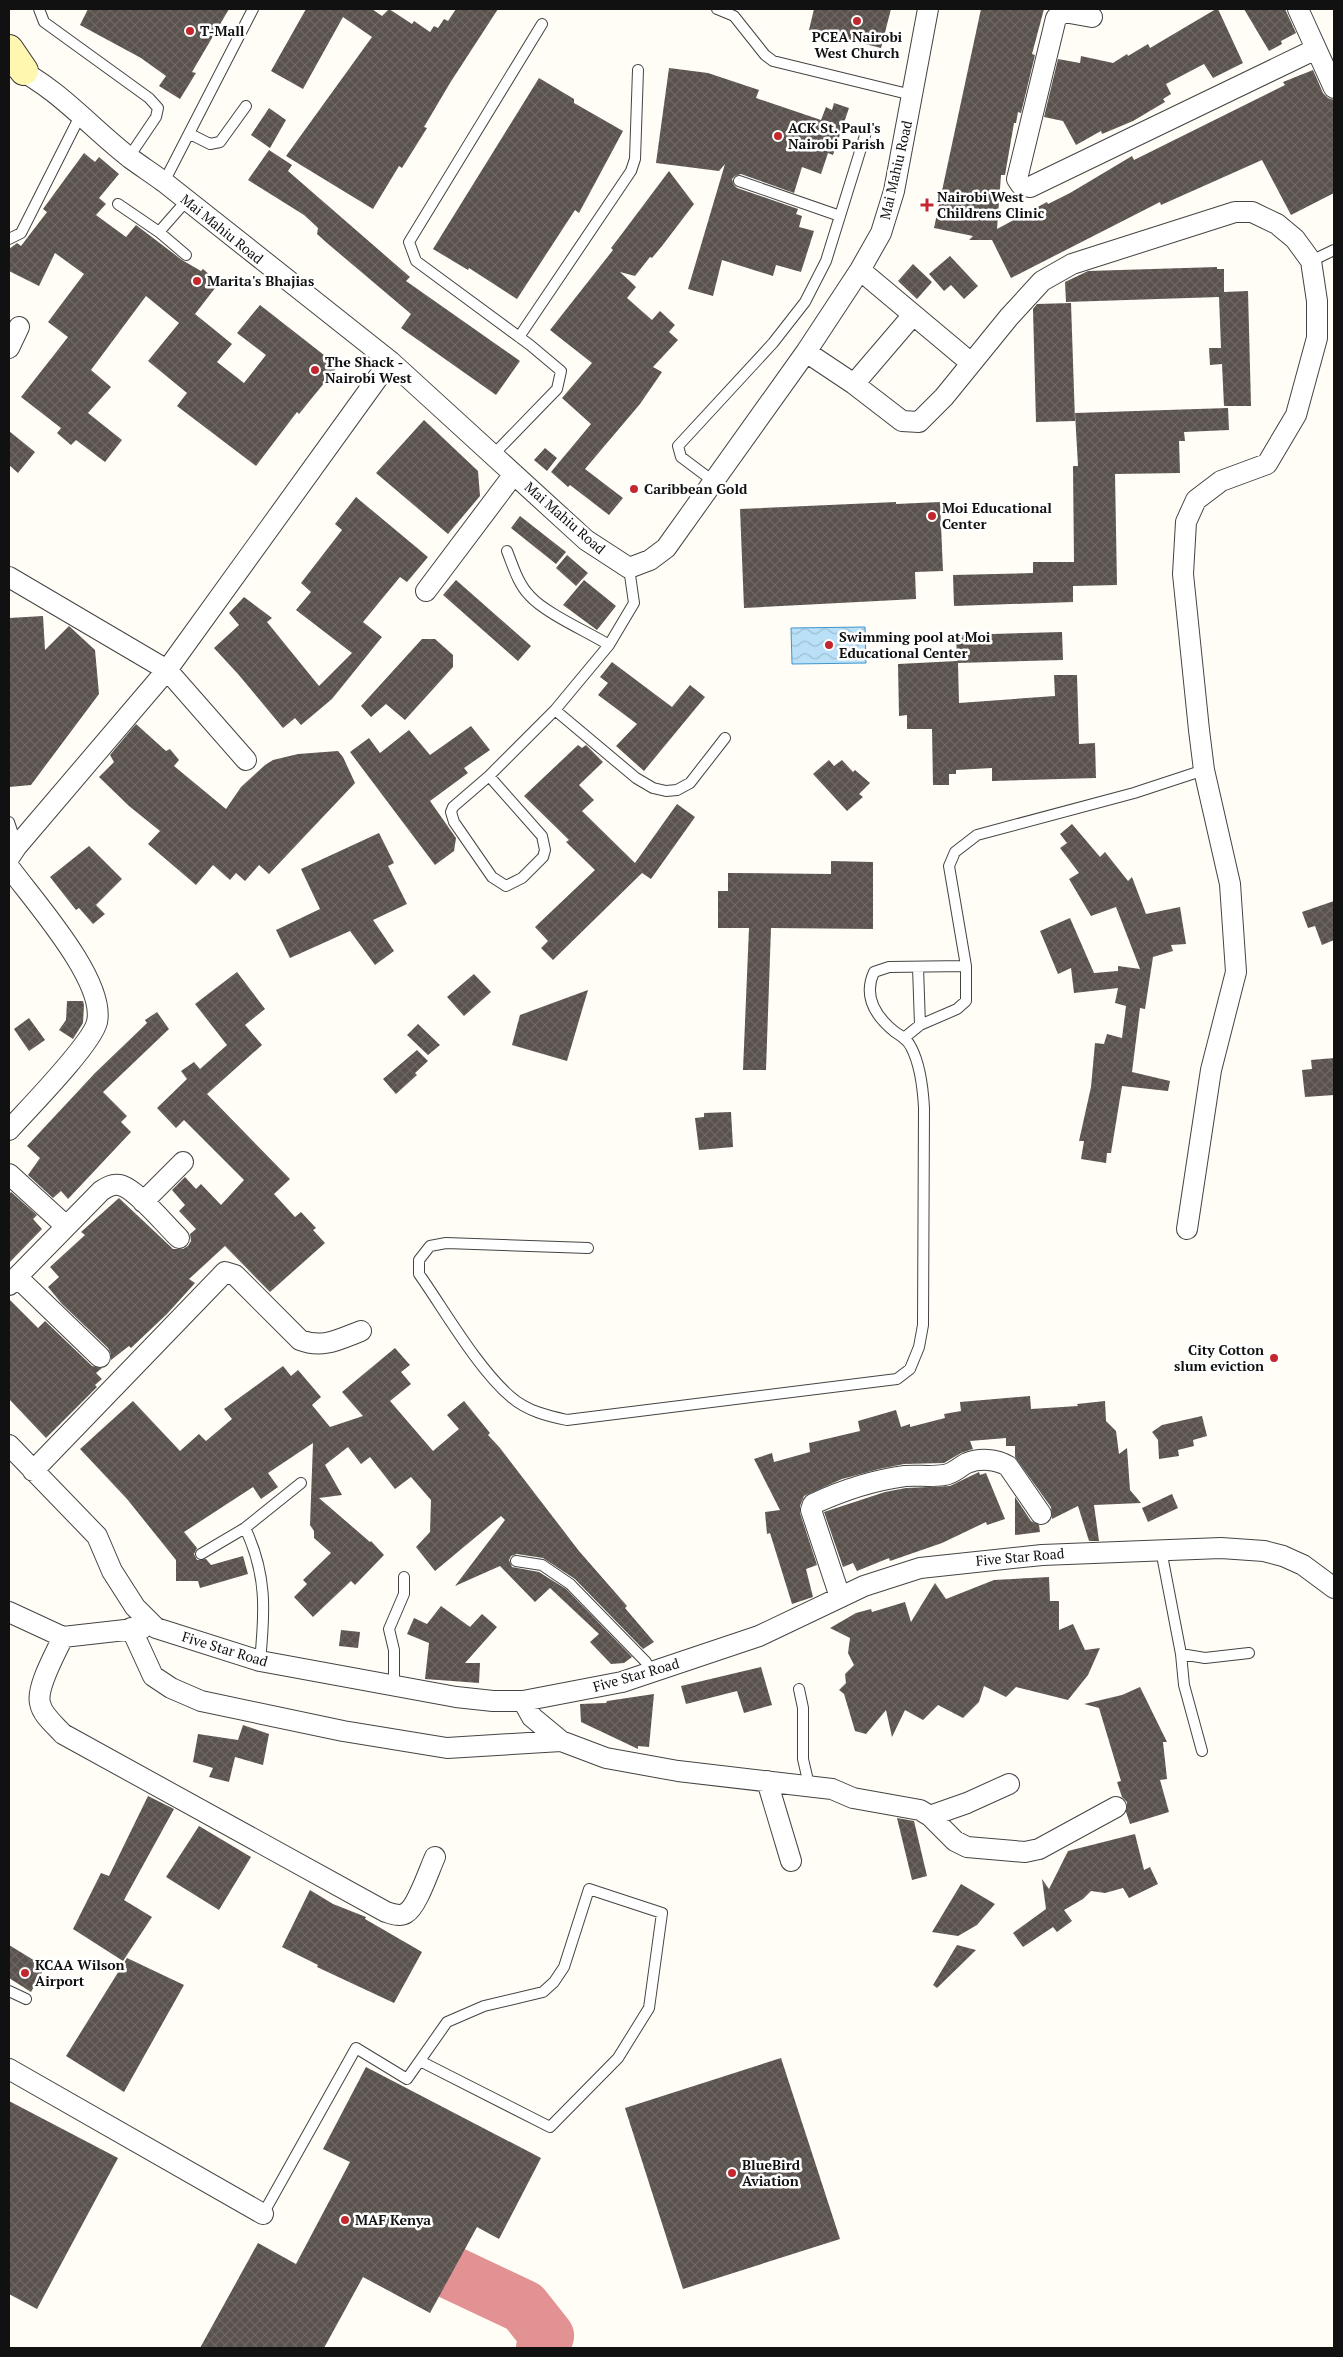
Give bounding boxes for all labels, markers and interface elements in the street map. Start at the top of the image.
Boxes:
marker: PCEA Nairobi West Church [851,15,863,27]
place label: T-Mall [200,21,245,40]
marker: T-Mall [184,25,196,37]
place label: PCEA Nairobi West Church [812,27,903,62]
place label: ACK St. Paul's Nairobi Parish [788,118,885,153]
street label: Mai Mahiu Road [875,118,916,221]
marker: ACK St. Paul's Nairobi Parish [772,130,784,142]
place label: Nairobi West Childrens Clinic [937,187,1045,222]
street label: Mai Mahiu Road [177,189,268,268]
marker: Nairobi West Childrens Clinic [921,199,933,211]
place label: Marita's Bhajias [207,271,314,290]
marker: Marita's Bhajias [191,275,203,287]
place label: The Shack - Nairobi West [325,352,412,387]
marker: The Shack - Nairobi West [309,364,321,376]
street label: Mai Mahiu Road [521,477,610,558]
place label: Caribbean Gold [644,479,748,498]
marker: Caribbean Gold [628,483,640,495]
place label: Moi Educational Center [942,498,1052,533]
marker: Moi Educational Center [926,510,938,522]
place label: Swimming pool at Moi Educational Center [839,627,991,662]
marker: Swimming pool at Moi Educational Center [823,639,835,651]
place label: City Cotton slum eviction [1174,1340,1264,1375]
marker: City Cotton slum eviction [1268,1352,1280,1364]
street label: Five Star Road [975,1543,1065,1570]
street label: Five Star Road [180,1626,271,1671]
street label: Five Star Road [591,1653,681,1696]
place label: KCAA Wilson Airport [35,1955,125,1990]
marker: KCAA Wilson Airport [19,1967,31,1979]
place label: BlueBird Aviation [742,2155,801,2190]
marker: BlueBird Aviation [726,2167,738,2179]
place label: MAF Kenya [355,2210,431,2229]
marker: MAF Kenya [339,2214,351,2226]

